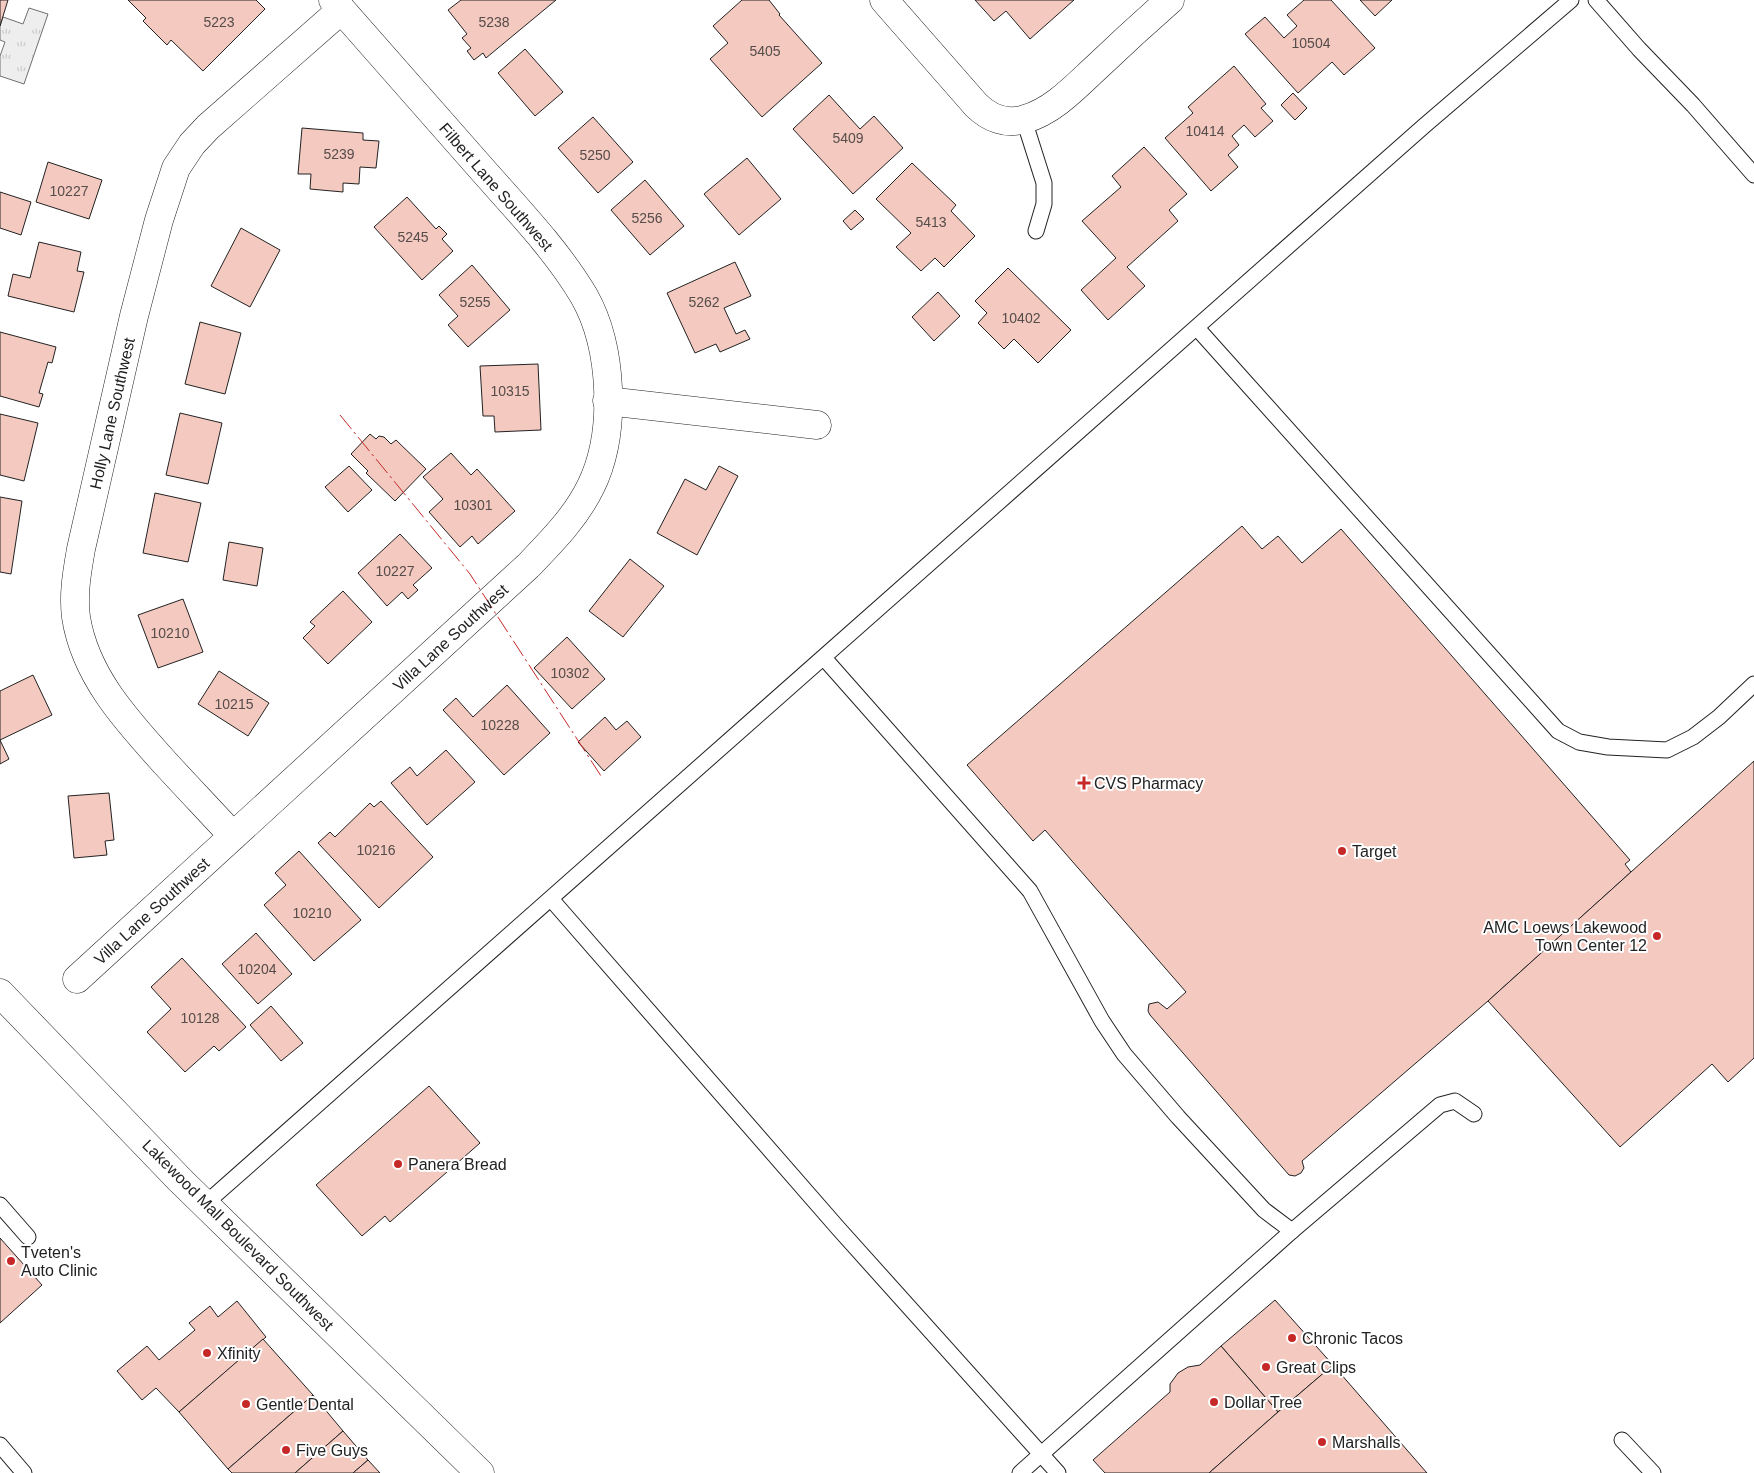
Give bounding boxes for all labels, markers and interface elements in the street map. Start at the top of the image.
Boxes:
house number: 5223 [203,14,235,30]
house number: 5238 [478,14,510,30]
house number: 10504 [1292,35,1331,51]
house number: 5405 [749,43,781,59]
street label: Filbert Lane Southwest [436,120,556,255]
house number: 10414 [1186,123,1225,139]
house number: 5409 [832,130,864,146]
house number: 5239 [323,146,355,162]
house number: 5250 [579,147,611,163]
house number: 10227 [50,183,89,199]
house number: 5256 [631,210,663,226]
house number: 5413 [915,214,947,230]
house number: 5245 [397,229,429,245]
house number: 5255 [459,294,491,310]
house number: 5262 [688,294,720,310]
house number: 10402 [1002,310,1041,326]
street label: Holly Lane Southwest [86,335,137,491]
house number: 10315 [491,383,530,399]
house number: 10301 [454,497,493,513]
house number: 10227 [376,563,415,579]
street label: Villa Lane Southwest [389,580,511,694]
house number: 10210 [151,625,190,641]
house number: 10302 [551,665,590,681]
house number: 10215 [215,696,254,712]
house number: 10228 [481,717,520,733]
place label: CVS Pharmacy [1094,775,1203,792]
marker: CVS Pharmacy [1078,777,1090,789]
house number: 10216 [357,842,396,858]
place label: Target [1352,843,1397,860]
marker: Target [1336,845,1348,857]
street label: Villa Lane Southwest [91,854,213,967]
house number: 10210 [293,905,332,921]
place label: AMC Loews Lakewood Town Center 12 [1483,919,1647,954]
marker: AMC Loews Lakewood Town Center 12 [1651,930,1663,942]
house number: 10204 [238,961,277,977]
house number: 10128 [181,1010,220,1026]
street label: Lakewood Mall Boulevard Southwest [139,1136,337,1334]
place label: Panera Bread [408,1156,507,1173]
marker: Panera Bread [392,1158,404,1170]
place label: Tveten's Auto Clinic [21,1244,97,1279]
marker: Tveten's Auto Clinic [5,1255,17,1267]
place label: Chronic Tacos [1302,1330,1403,1347]
marker: Chronic Tacos [1286,1332,1298,1344]
place label: Xfinity [217,1345,261,1362]
marker: Xfinity [201,1347,213,1359]
place label: Great Clips [1276,1359,1356,1376]
marker: Great Clips [1260,1361,1272,1373]
place label: Dollar Tree [1224,1394,1302,1411]
place label: Gentle Dental [256,1396,354,1413]
marker: Dollar Tree [1208,1396,1220,1408]
marker: Gentle Dental [240,1398,252,1410]
place label: Marshalls [1332,1434,1400,1451]
marker: Marshalls [1316,1436,1328,1448]
place label: Five Guys [296,1442,368,1459]
marker: Five Guys [280,1444,292,1456]

